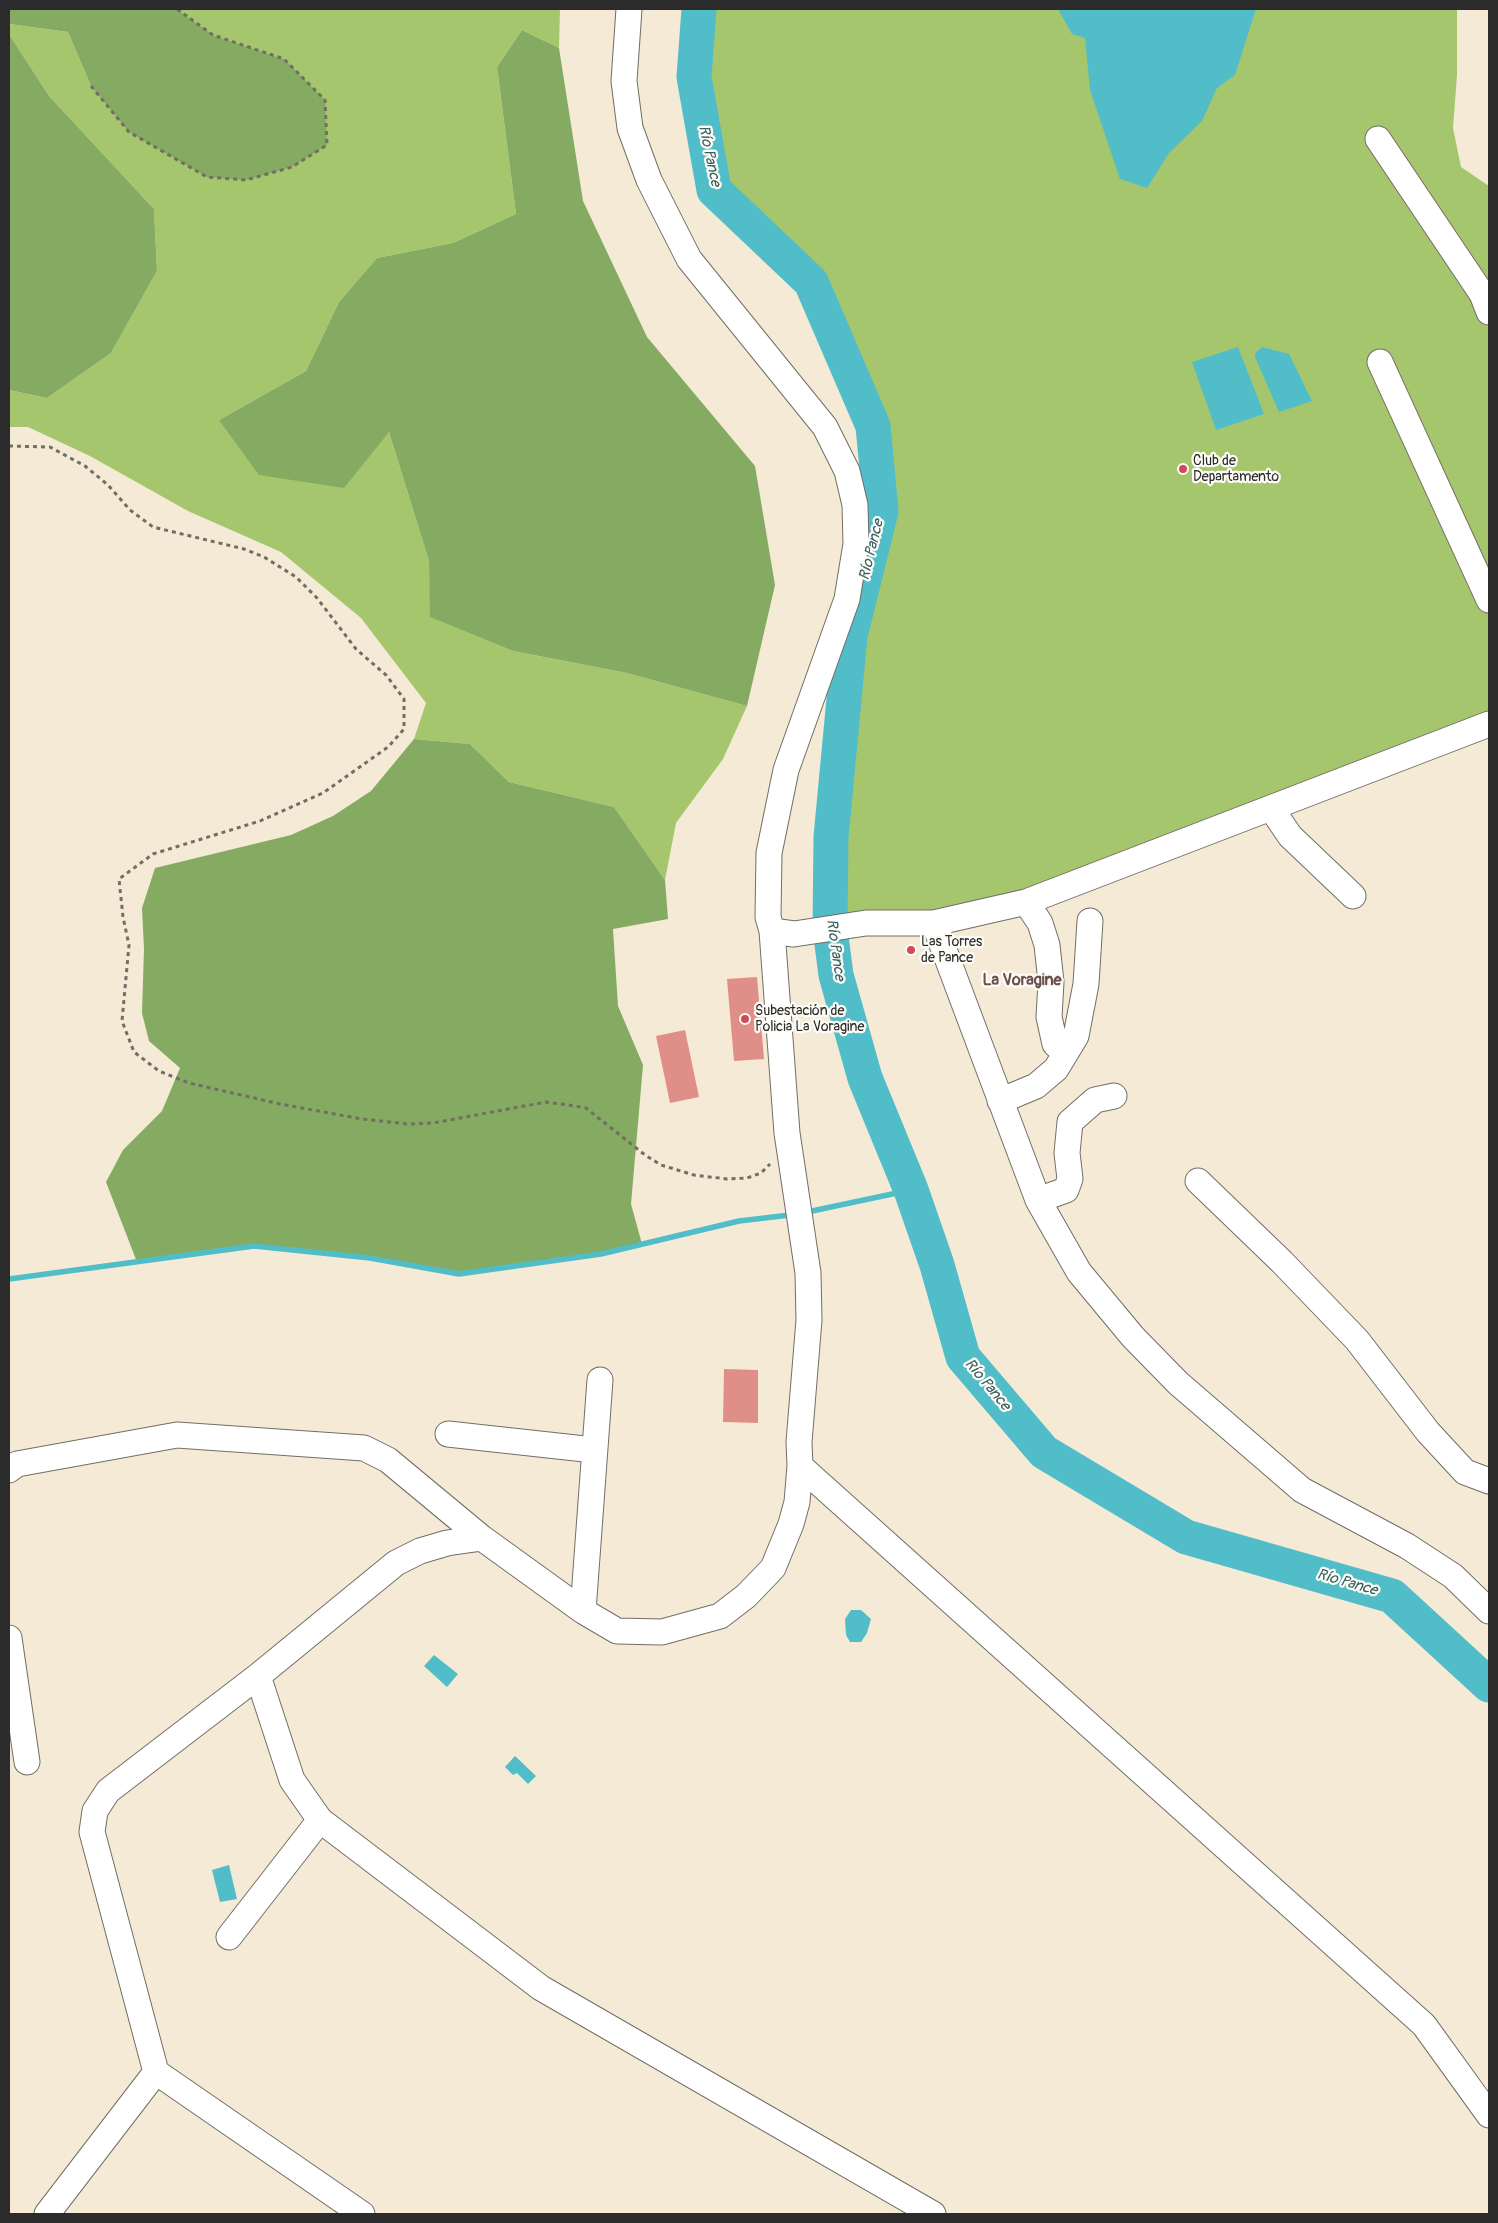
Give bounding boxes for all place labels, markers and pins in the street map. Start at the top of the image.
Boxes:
place label: Club de Departamento [1193,453,1279,486]
marker: Club de Departamento [1177,463,1189,475]
place label: Las Torres de Pance [921,934,982,966]
marker: Las Torres de Pance [905,944,917,956]
place label: Subestación de Policia La Voragine [755,1003,864,1036]
marker: Subestación de Policia La Voragine [739,1013,751,1025]

